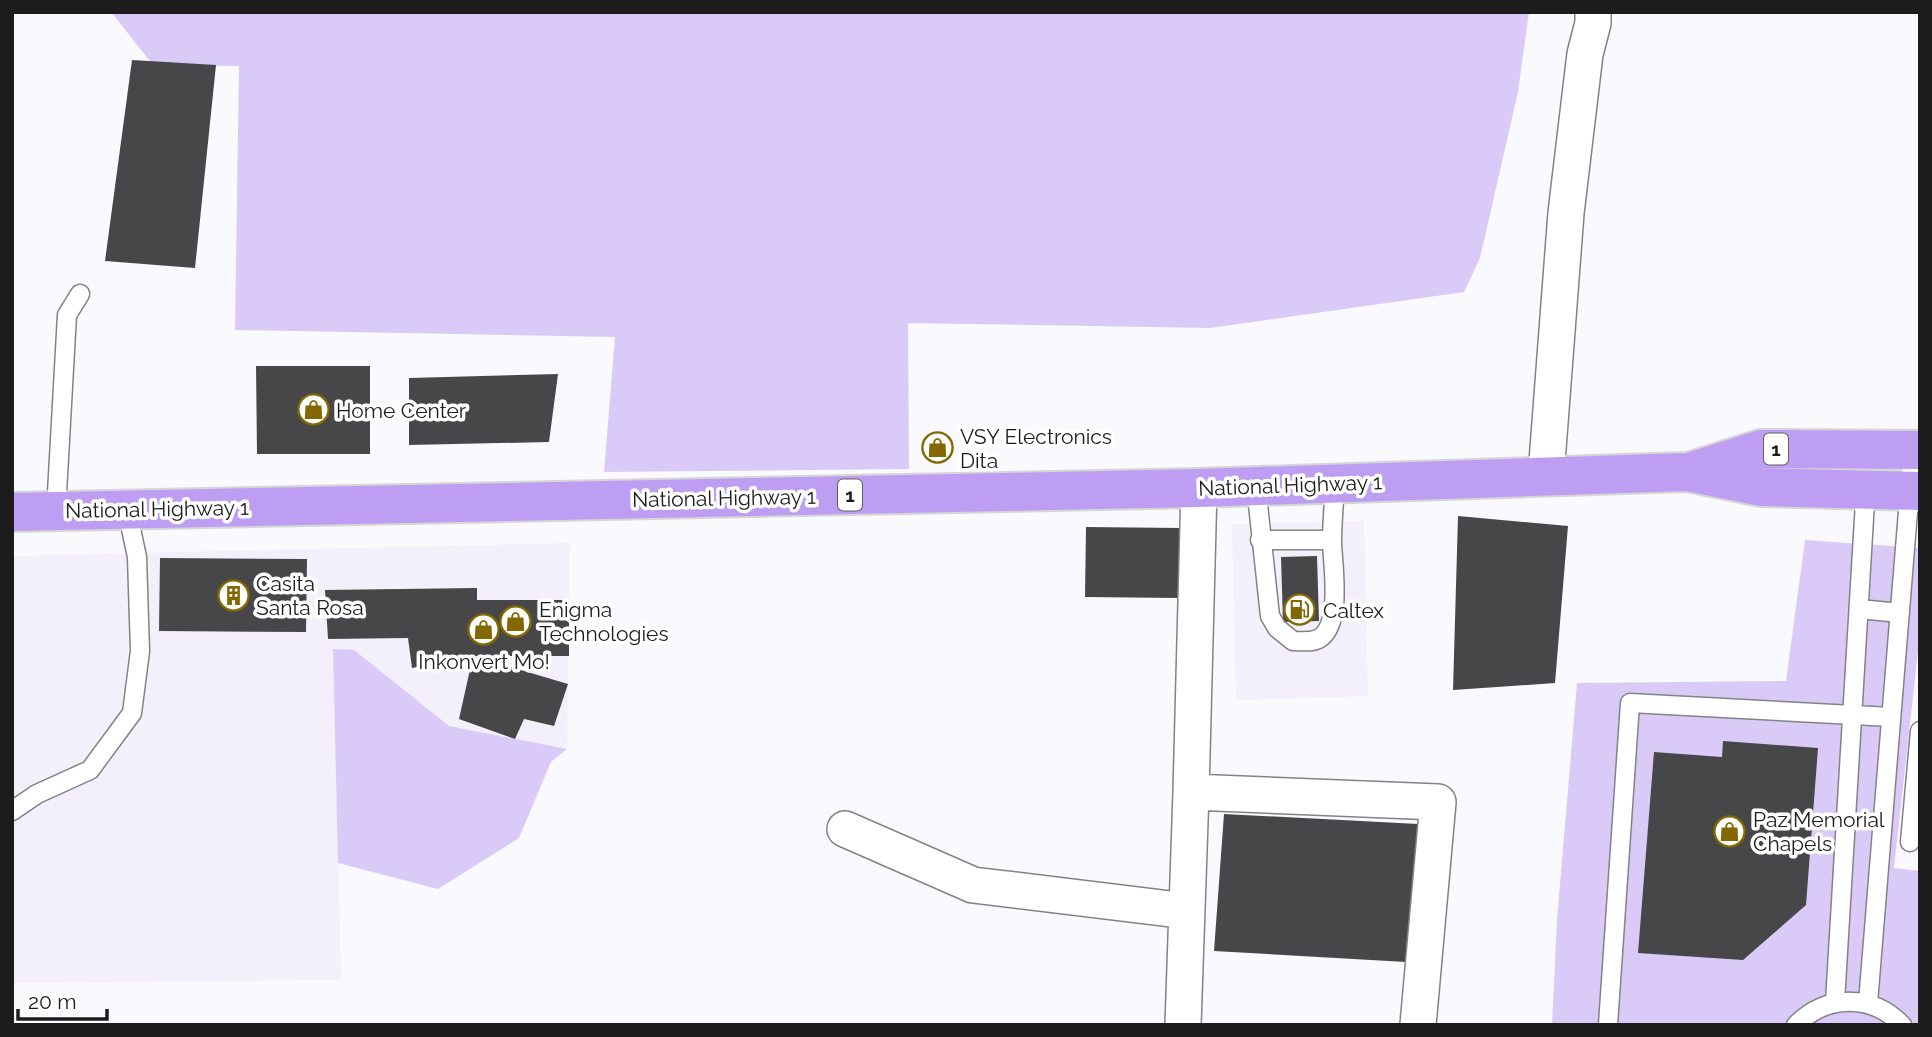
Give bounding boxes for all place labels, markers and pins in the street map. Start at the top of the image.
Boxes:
shop icon: Home Center [296,393,330,427]
place label: Home Center [336,398,467,423]
place label: VSY Electronics Dita [960,424,1112,473]
shop icon: VSY Electronics Dita [920,431,954,465]
place label: Casita Santa Rosa [256,571,364,620]
building icon: Casita Santa Rosa [216,578,250,612]
fuel station icon: Caltex [1283,593,1317,627]
place label: Enigma Technologies [539,597,669,646]
place label: Caltex [1323,598,1384,623]
shop icon: Enigma Technologies [499,604,533,638]
shop icon: Inkonvert Mo! [467,612,501,646]
place label: Inkonvert Mo! [418,649,550,674]
place label: Paz Memorial Chapels [1753,807,1885,856]
shop icon: Paz Memorial Chapels [1713,814,1747,848]

